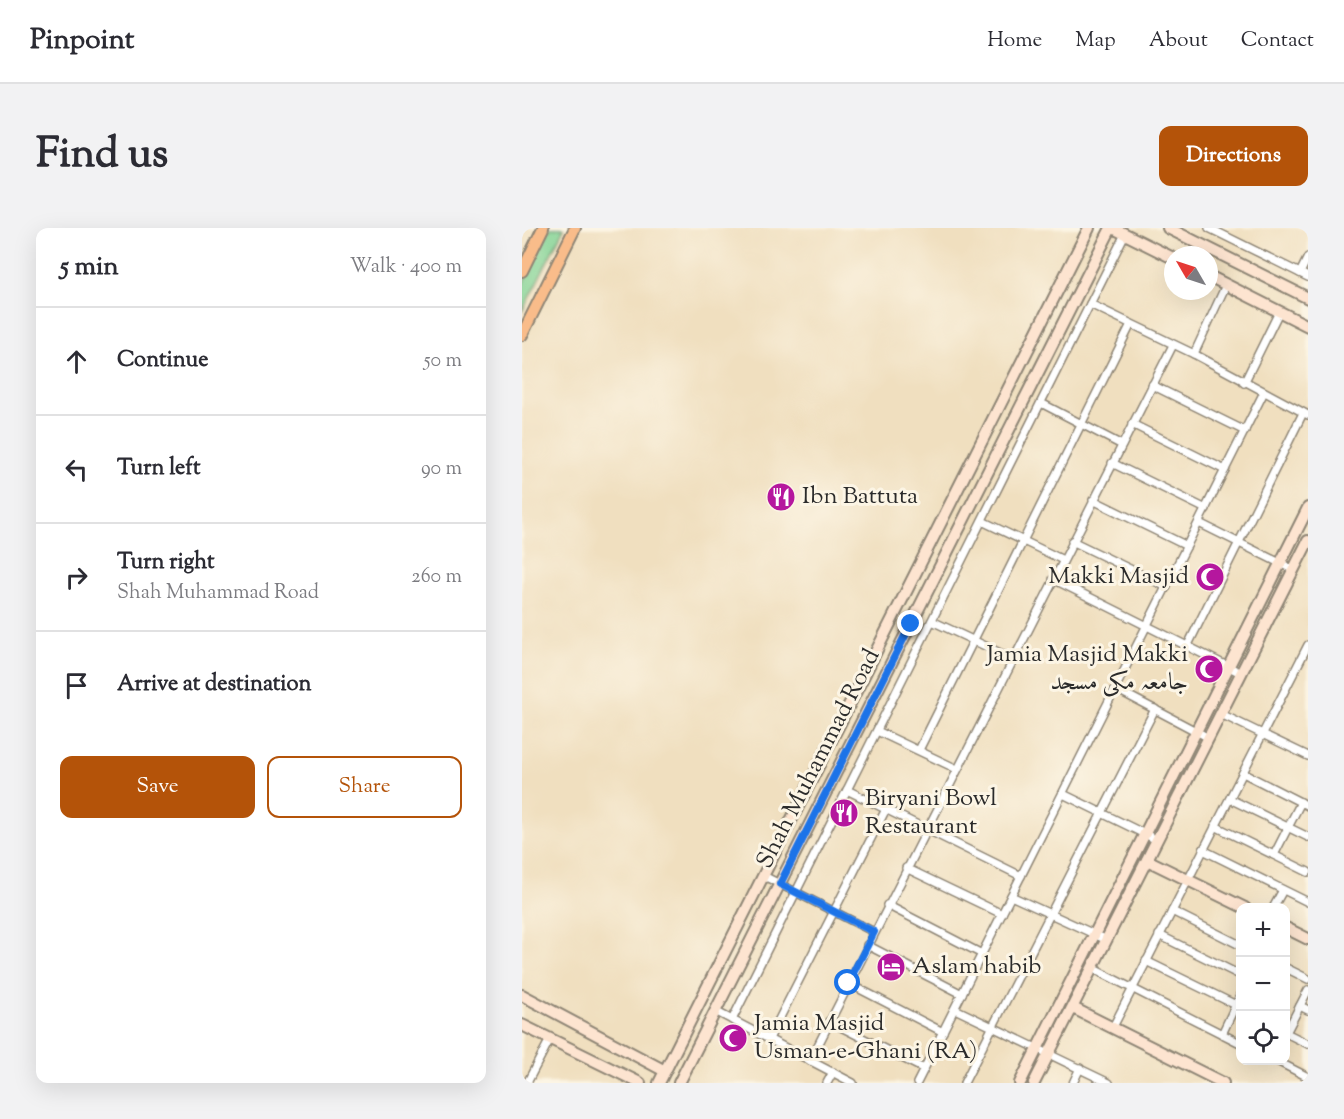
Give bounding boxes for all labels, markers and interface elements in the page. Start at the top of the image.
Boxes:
text: Pinpoint [30,21,134,61]
text: Home [987,26,1042,56]
text: Map [1075,26,1116,56]
text: About [1149,26,1208,56]
text: Contact [1241,26,1314,56]
text: Find us [36,126,168,186]
button: Directions [1159,126,1308,186]
north arrow [1164,246,1218,300]
text: 5 min [60,249,119,286]
text: Walk · 400 m [350,253,462,282]
icon: ahead [60,345,93,378]
text: Continue [117,345,208,377]
text: 50 m [424,347,462,376]
icon: left [60,453,93,486]
text: Turn left [117,453,200,485]
text: 90 m [421,455,462,484]
place label: Ibn Battuta [802,480,918,514]
restaurant icon: Ibn Battuta [765,481,797,513]
text: Turn right [117,547,214,579]
place label: Makki Masjid [1048,560,1189,594]
icon: right [60,561,93,594]
mosque icon: Makki Masjid [1194,561,1226,593]
text: 260 m [411,563,462,592]
text: Shah Muhammad Road [117,579,319,608]
route end [897,610,923,636]
place label: Jamia Masjid Makki جامعہ مکی مسجد [984,638,1188,700]
street label: Shah Muhammad Road [749,643,889,875]
mosque icon: Jamia Masjid Makki جامعہ مکی مسجد [1193,653,1225,685]
icon: arrive [60,669,93,702]
text: Arrive at destination [117,669,312,701]
button: Save [60,756,255,818]
button: Share [267,756,462,818]
place label: Biryani Bowl Restaurant [865,782,997,844]
restaurant icon: Biryani Bowl Restaurant [828,797,860,829]
map controls [1236,903,1290,1065]
button: + [1236,903,1290,957]
place label: Aslam habib [912,950,1041,984]
hotel icon: Aslam habib [875,951,907,983]
button: − [1236,957,1290,1011]
route start [834,969,860,995]
place label: Jamia Masjid Usman-e-Ghani (RA) [752,1007,977,1069]
button: locate [1236,1011,1290,1065]
mosque icon: Jamia Masjid Usman-e-Ghani (RA) [717,1022,749,1054]

